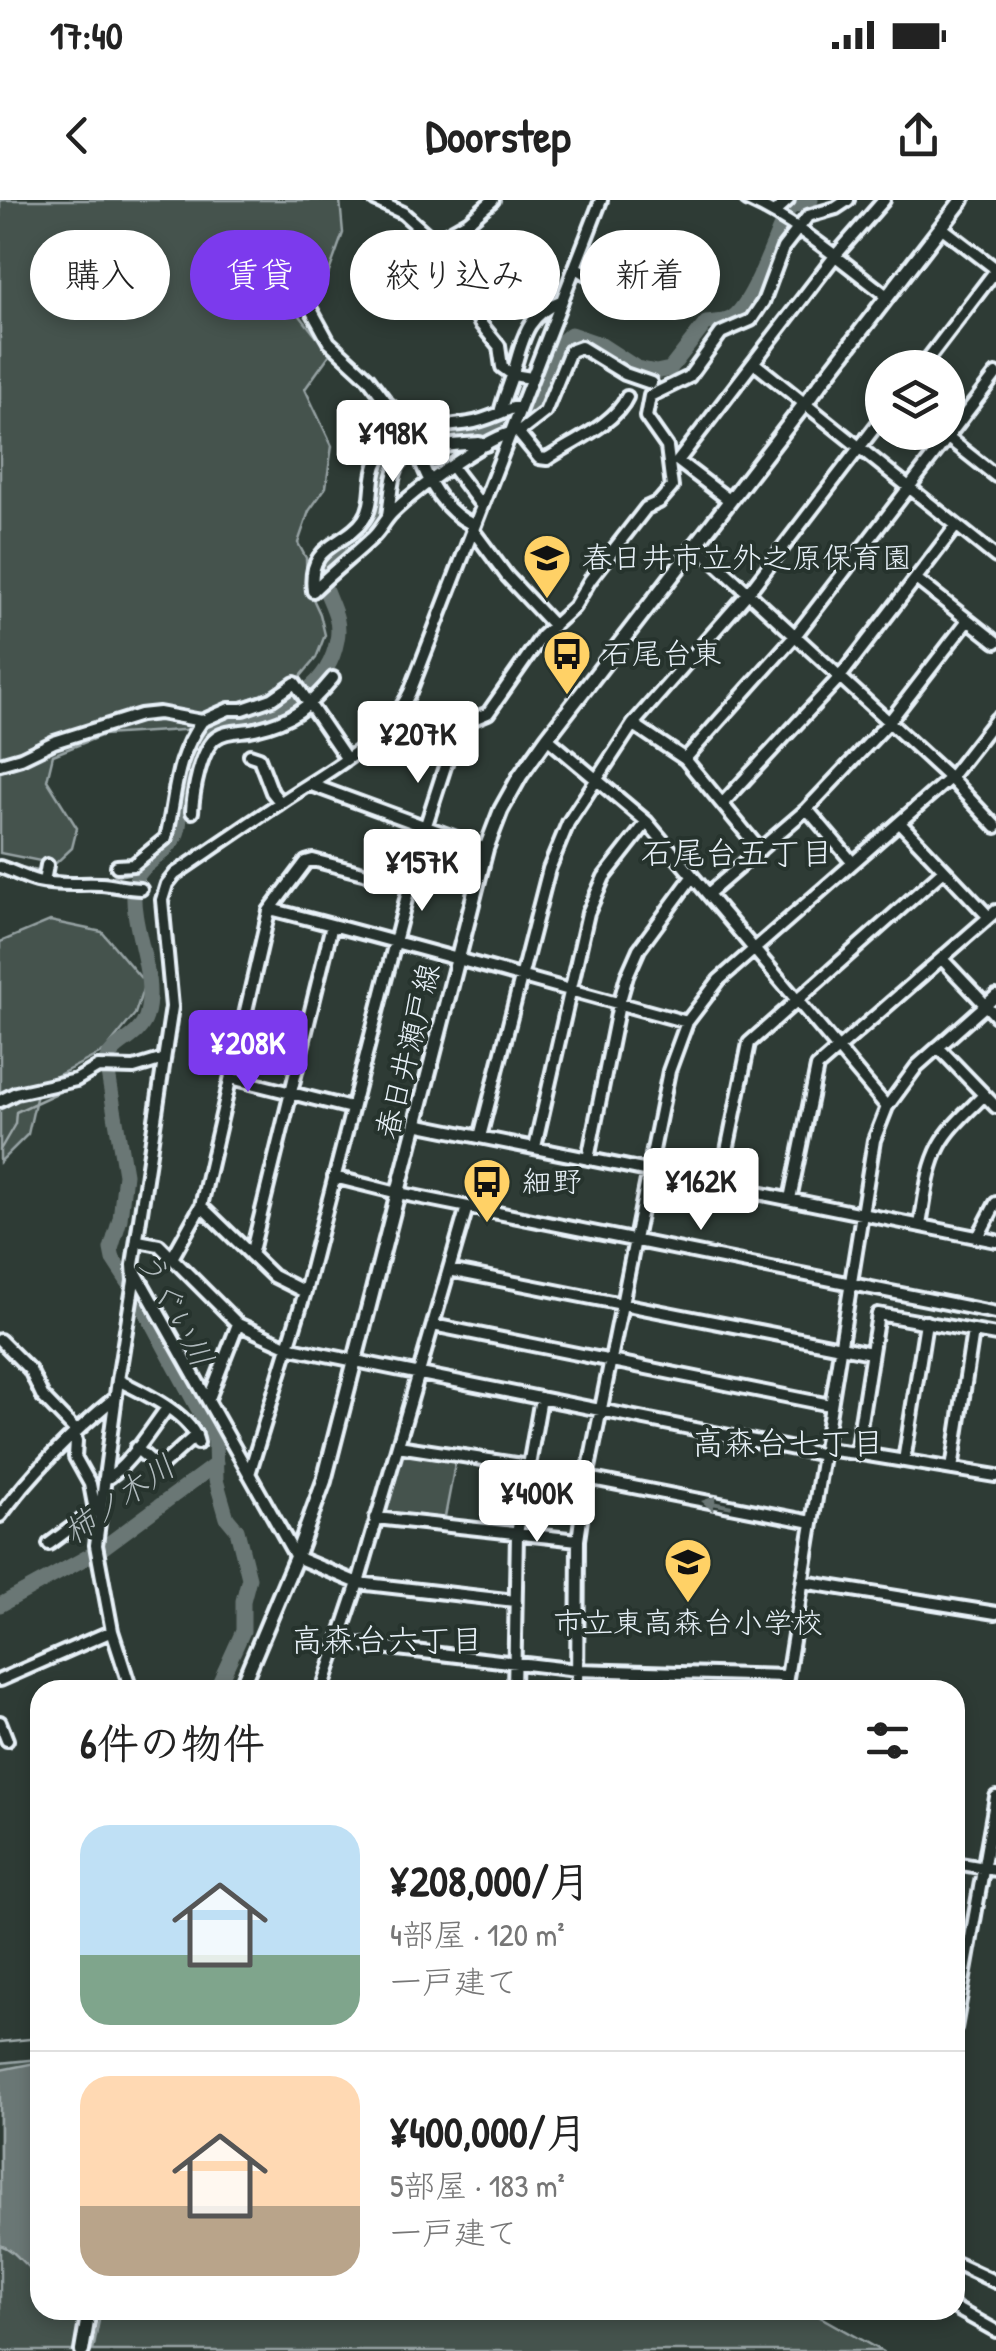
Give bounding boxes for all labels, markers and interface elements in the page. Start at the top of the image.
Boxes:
text: 17:40 [50,9,123,61]
text: Doorstep [426,105,570,166]
icon: back [50,108,105,163]
icon: share [891,108,946,163]
chip: 購入 [30,230,170,320]
chip: 賃貸 [190,230,330,320]
chip: 絞り込み [350,230,560,320]
chip: 新着 [580,230,720,320]
map controls [865,350,965,450]
button: layers [865,350,965,450]
pin: ¥198K [323,400,463,485]
text: ¥198K [359,411,427,454]
school or university icon: 春日井市立外之原保育園 [521,532,573,600]
place label: 春日井市立外之原保育園 [582,537,912,577]
bus stop icon: 石尾台東 [541,628,593,696]
place label: 石尾台東 [602,633,722,673]
pin: ¥207K [348,701,488,786]
text: ¥207K [380,712,456,755]
pin: ¥157K [352,829,492,914]
district label: 石尾台五丁目 [641,831,833,874]
text: ¥157K [386,840,458,883]
street label: 春日井瀬戸線 [366,959,448,1143]
pin: ¥208K [178,1010,318,1095]
text: ¥208K [211,1021,285,1064]
pin: ¥162K [631,1148,771,1233]
bus stop icon: 細野 [461,1156,513,1224]
text: ¥162K [666,1159,736,1202]
place label: 細野 [522,1161,582,1201]
water label: うぐい川 [126,1241,224,1374]
district label: 高森台七丁目 [692,1421,884,1464]
water label: 柿ノ木川 [54,1444,183,1553]
pin: ¥400K [467,1460,607,1545]
text: ¥400K [501,1471,573,1514]
one-way arrow [701,1495,732,1511]
school or university icon: 市立東高森台小学校 [662,1536,714,1604]
place label: 市立東高森台小学校 [553,1602,823,1642]
district label: 高森台六丁目 [291,1618,483,1661]
icon: filters [860,1713,915,1768]
text: 6件の物件 [80,1714,265,1771]
text: ¥208,000/月 [390,1852,591,1909]
icon: home [160,1865,280,1985]
text: 4部屋 · 120 m² [390,1913,565,1956]
text: 一戸建て [390,1960,518,2003]
text: ¥400,000/月 [390,2103,588,2160]
icon: home [160,2116,280,2236]
text: 5部屋 · 183 m² [390,2164,565,2207]
text: 一戸建て [390,2211,518,2254]

